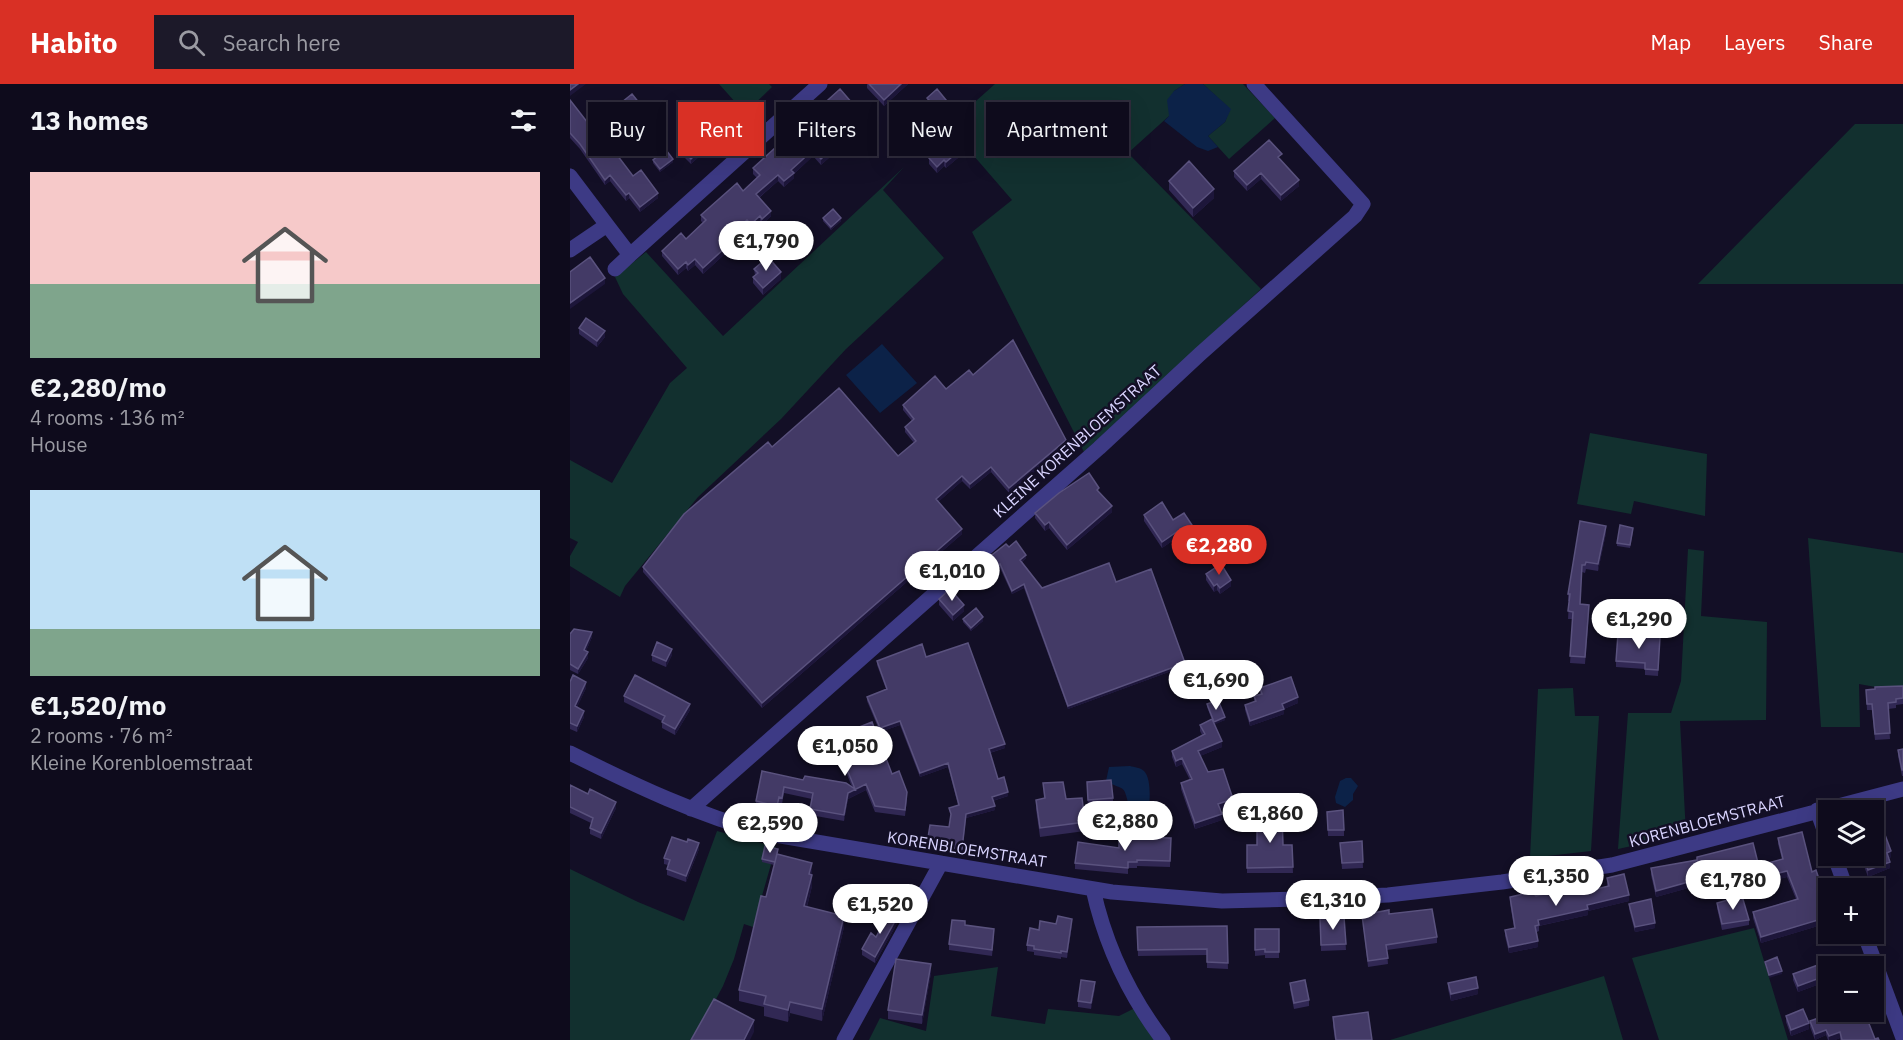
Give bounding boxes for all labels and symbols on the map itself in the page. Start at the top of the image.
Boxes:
pin: €1,790 [717,221,815,272]
street label: KLEINE KORENBLOEMSTRAAT [989,360,1165,522]
pin: €2,280 [1170,525,1268,576]
pin: €1,010 [903,551,1001,602]
pin: €1,290 [1590,599,1688,650]
pin: €1,690 [1167,660,1265,711]
pin: €1,050 [796,726,894,777]
street label: KORENBLOEMSTRAAT [1627,791,1787,851]
pin: €1,860 [1221,793,1319,844]
pin: €2,880 [1076,801,1174,852]
pin: €2,590 [721,803,819,854]
street label: KORENBLOEMSTRAAT [886,827,1048,871]
pin: €1,350 [1507,856,1605,907]
pin: €1,780 [1684,860,1782,911]
pin: €1,310 [1284,880,1382,931]
pin: €1,520 [831,884,929,935]

